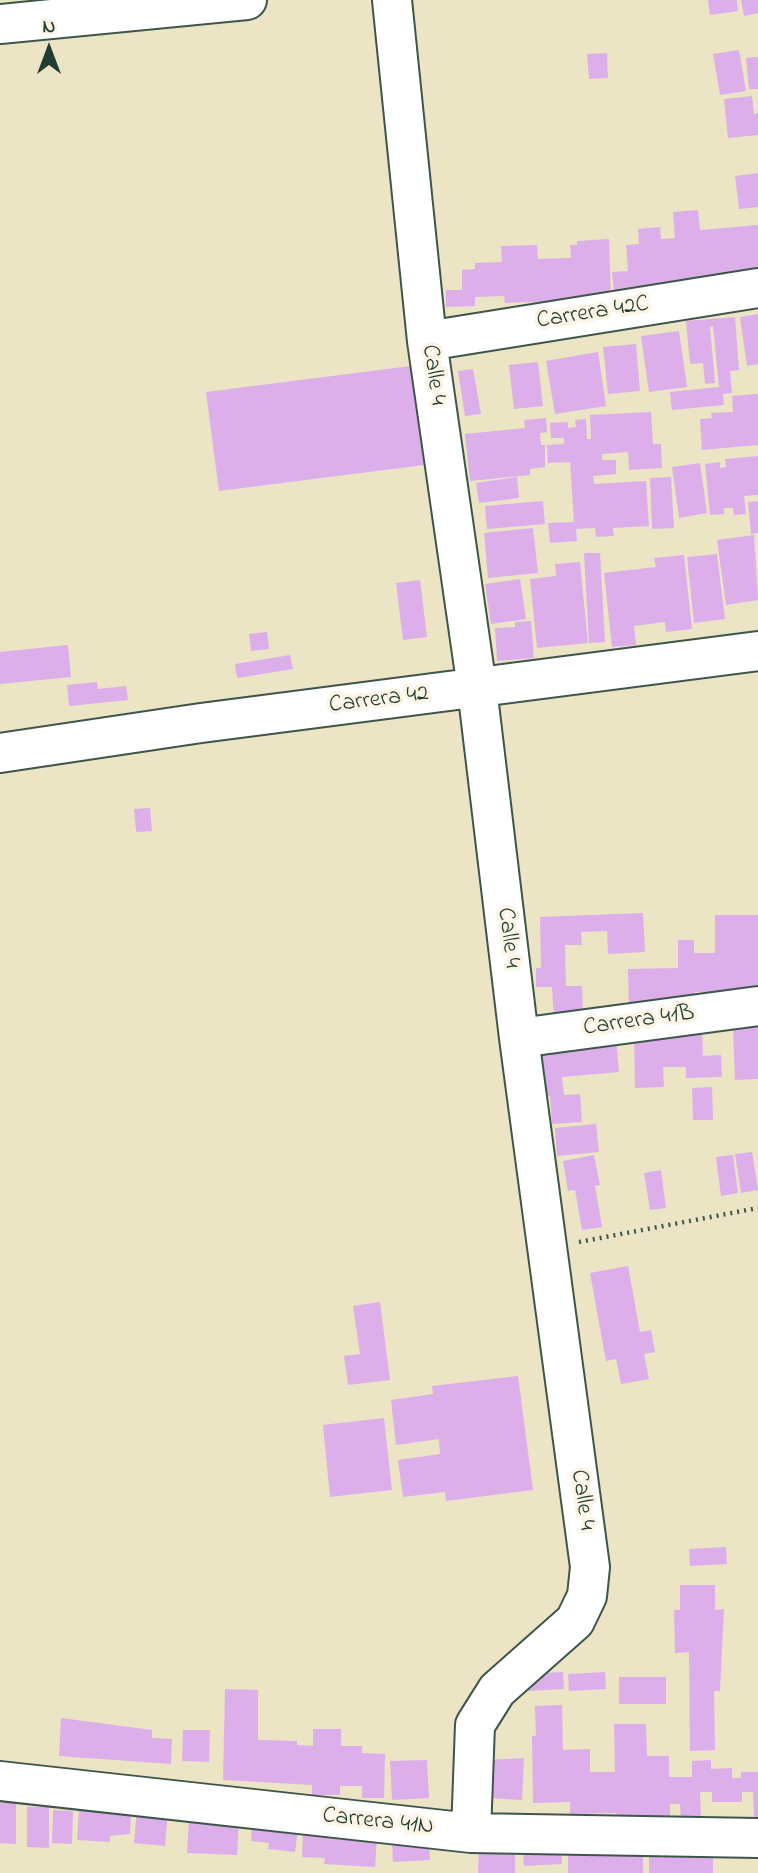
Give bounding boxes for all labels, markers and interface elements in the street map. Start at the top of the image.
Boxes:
north arrow [14,14,84,84]
text: N [43,14,55,41]
street label: Carrera 42C [535,291,651,337]
street label: Calle 4 [414,343,450,407]
street label: Carrera 42 [328,681,430,721]
street label: Calle 4 [489,906,525,970]
street label: Carrera 41B [582,1000,696,1044]
street label: Calle 4 [563,1468,599,1532]
street label: Carrera 41N [321,1803,435,1843]

